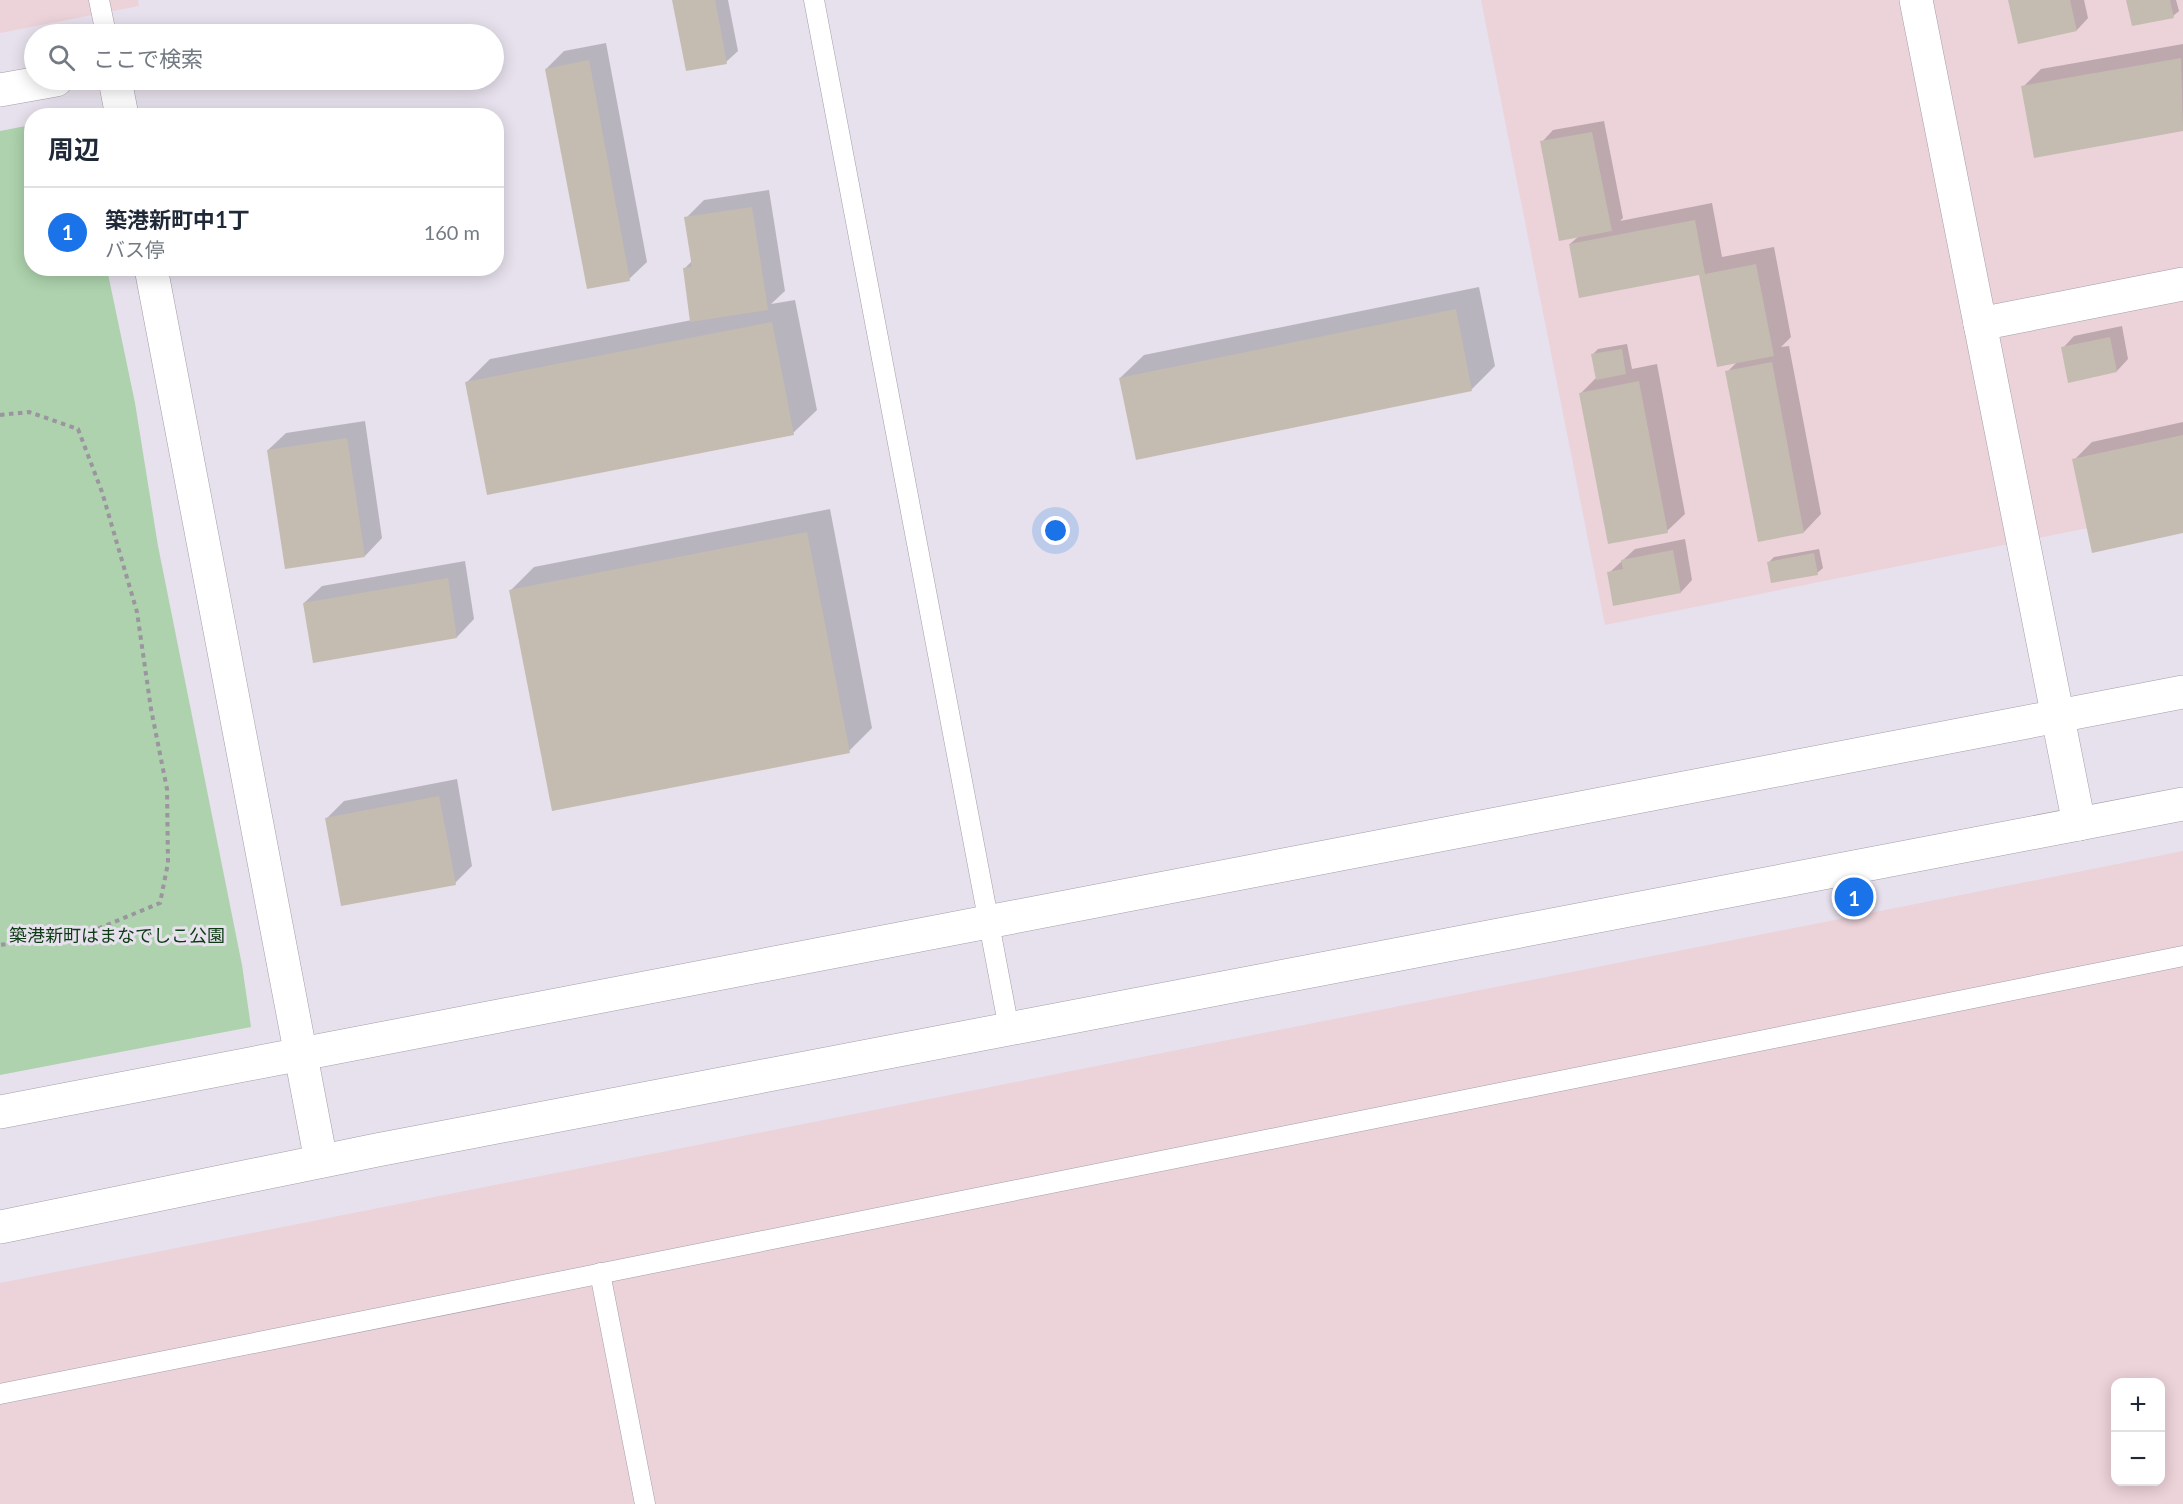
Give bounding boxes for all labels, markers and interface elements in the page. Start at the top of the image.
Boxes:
search box [24,24,504,90]
icon: search [45,41,78,74]
text: ここで検索 [93,45,203,72]
text: 周辺 [48,133,100,165]
text: 築港新町中1丁 [105,206,250,233]
text: 1 [62,220,73,244]
text: 160 m [424,220,480,244]
text: バス停 [105,237,165,261]
your location [1041,516,1070,545]
pin: 1 [1834,874,1874,920]
park label: 築港新町はまなでしこ公園 [9,924,225,946]
map controls [2111,1378,2165,1486]
button: + [2111,1378,2165,1432]
button: − [2111,1432,2165,1486]

